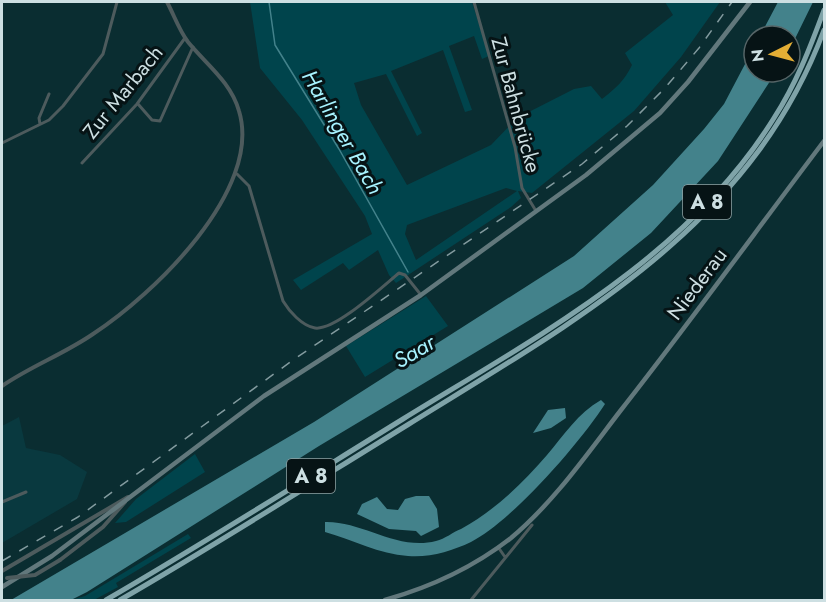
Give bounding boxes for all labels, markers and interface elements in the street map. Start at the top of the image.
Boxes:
north arrow [742,24,802,84]
street label: Zur Bahnbrücke [483,34,549,176]
street label: Zur Marbach [76,39,170,145]
text: N [745,48,770,63]
water label: Harlinger Bach [294,64,392,200]
road number: A 8 [683,185,731,219]
street label: Niederau [660,242,734,326]
water label: Saar [387,325,442,376]
road number: A 8 [287,459,335,493]

